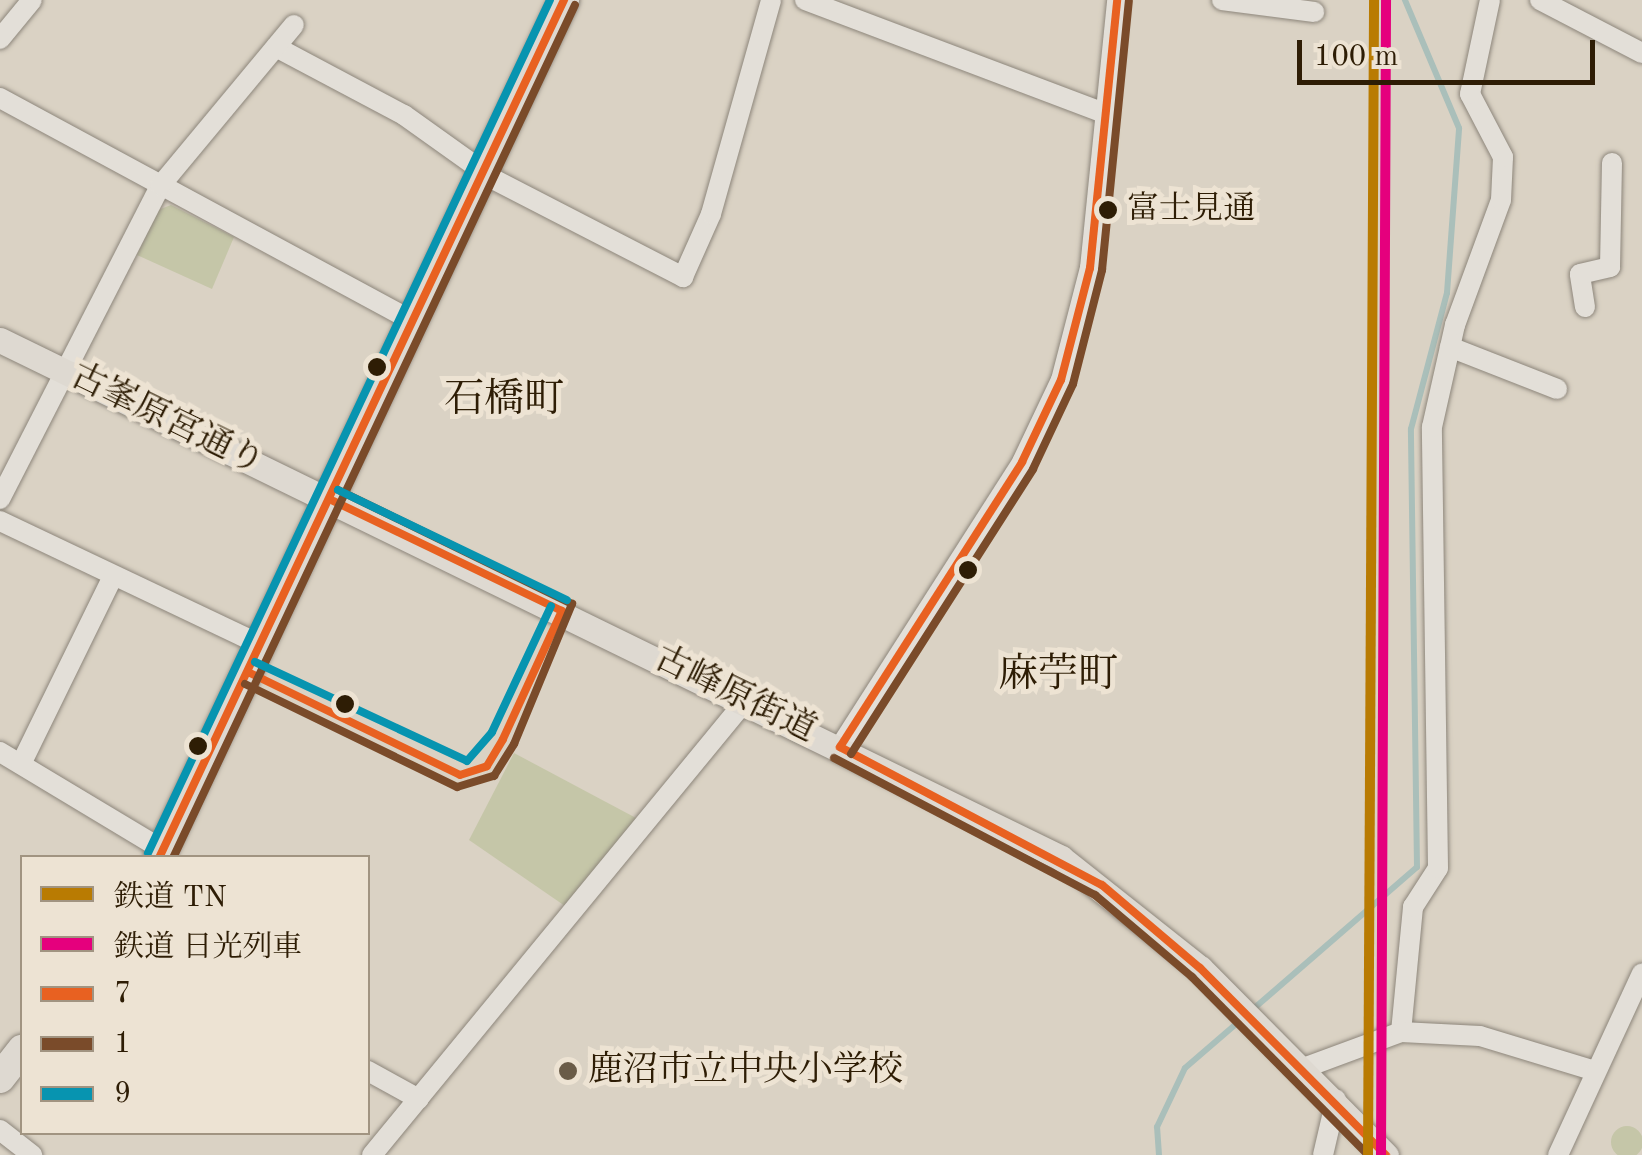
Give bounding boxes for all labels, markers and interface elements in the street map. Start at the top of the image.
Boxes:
scale bar [1302,20,1600,82]
text: 100 m [1314,42,1398,72]
place label: 富士見通 [1127,191,1255,229]
marker: 富士見通 [1098,200,1118,220]
street label: 古峯原宮通り [63,355,271,485]
unlabelled marker [367,357,387,377]
district label: 石橋町 [444,377,564,425]
unlabelled marker [958,560,978,580]
street label: 古峰原街道 [647,638,823,752]
district label: 麻苧町 [998,652,1118,700]
unlabelled marker [335,694,355,714]
unlabelled marker [188,736,208,756]
legend [20,855,370,1135]
text: 鉄道 TN [114,883,227,913]
text: 鉄道 日光列車 [114,933,302,963]
text: 7 [114,979,131,1009]
text: 1 [114,1029,131,1059]
place label: 鹿沼市立中央小学校 [588,1050,903,1092]
marker: 鹿沼市立中央小学校 [557,1060,579,1082]
text: 9 [114,1079,131,1109]

